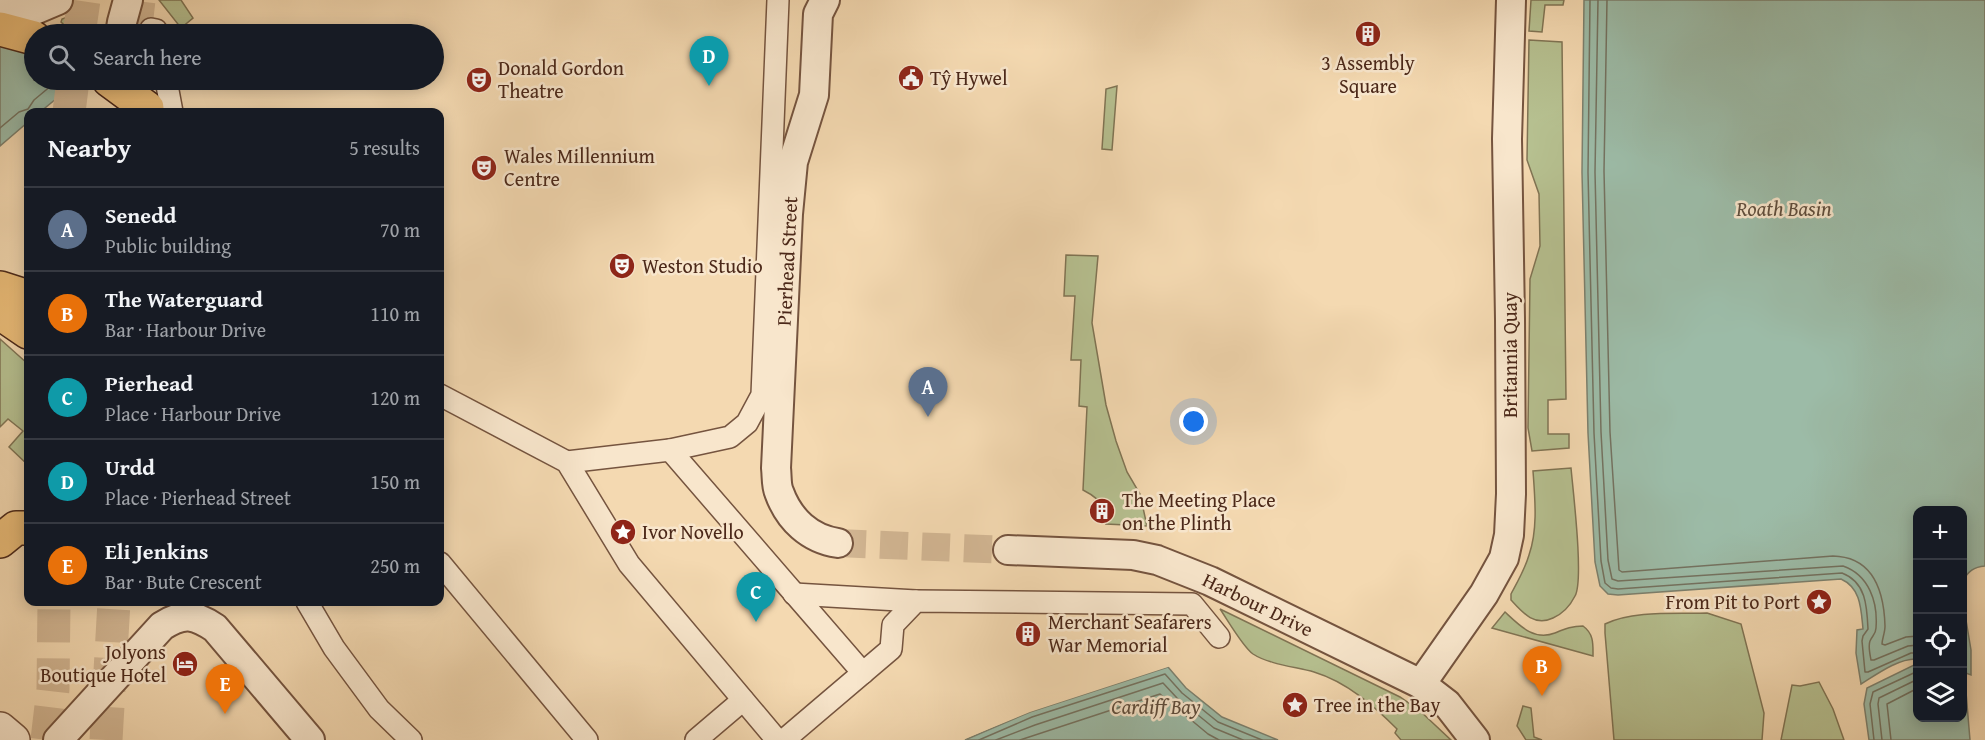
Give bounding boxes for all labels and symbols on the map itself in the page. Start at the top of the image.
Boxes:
building icon: 3 Assembly Square [1353,19,1383,49]
pin: D [690,36,728,86]
place label: 3 Assembly Square [1321,48,1415,100]
place label: Donald Gordon Theatre [498,53,624,105]
public building icon: Tŷ Hywel [896,63,926,93]
place label: Tŷ Hywel [930,63,1008,92]
theatre icon: Donald Gordon Theatre [464,65,494,95]
place label: Wales Millennium Centre [504,141,656,193]
theatre icon: Wales Millennium Centre [469,153,499,183]
water label: Roath Basin [1735,193,1832,224]
street label: Pierhead Street [769,195,804,327]
theatre icon: Weston Studio [607,251,637,281]
place label: Weston Studio [642,251,763,280]
street label: Britannia Quay [1495,292,1524,418]
pin: A [908,368,948,417]
your location [1179,407,1208,436]
place label: The Meeting Place on the Plinth [1122,485,1276,537]
building icon: The Meeting Place on the Plinth [1087,496,1117,526]
place icon: Ivor Novello [608,517,638,547]
place label: Ivor Novello [642,517,744,546]
street label: Harbour Drive [1198,565,1318,643]
pin: C [736,572,776,622]
place label: From Pit to Port [1666,587,1800,616]
place icon: From Pit to Port [1804,587,1834,617]
place label: Merchant Seafarers War Memorial [1048,607,1212,659]
building icon: Merchant Seafarers War Memorial [1013,619,1043,649]
place label: Jolyons Boutique Hotel [40,637,166,689]
pin: B [1522,646,1562,696]
hotel icon: Jolyons Boutique Hotel [170,649,200,679]
pin: E [206,664,244,714]
place icon: Tree in the Bay [1280,690,1310,720]
place label: Tree in the Bay [1314,690,1440,719]
water label: Cardiff Bay [1111,691,1201,722]

